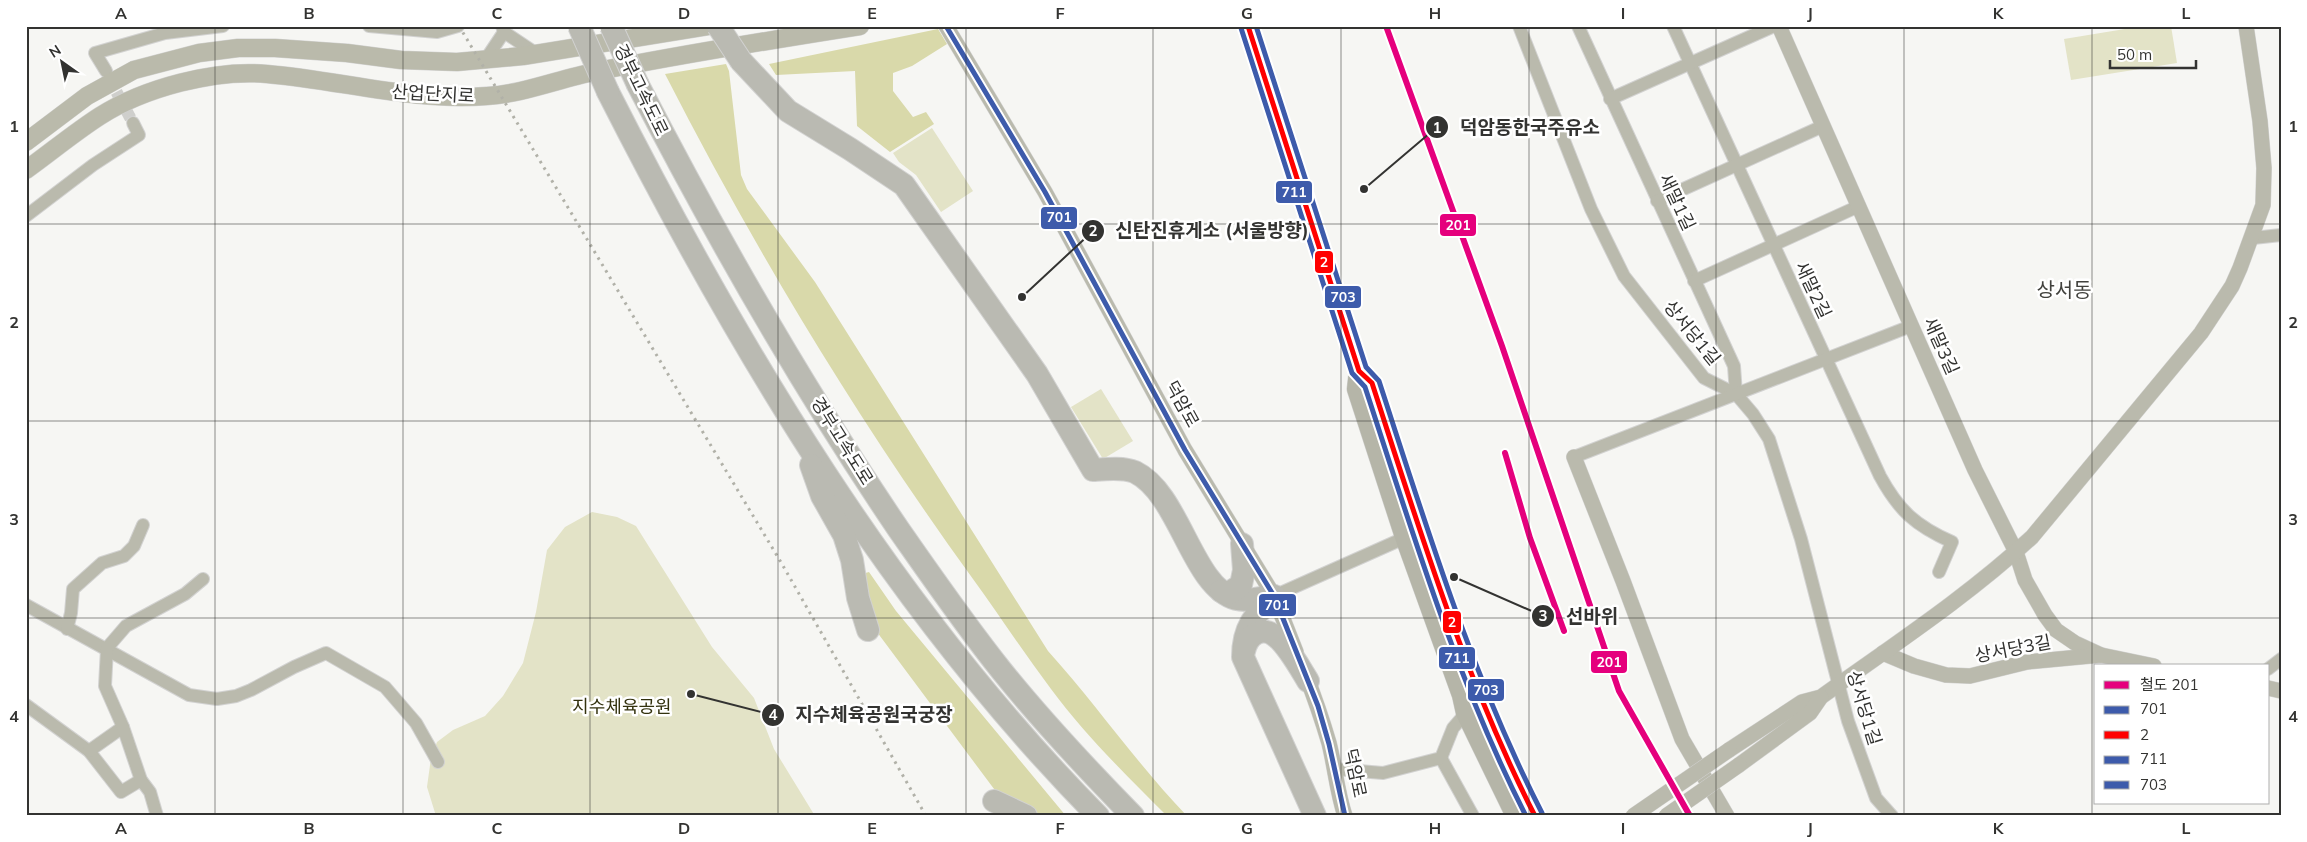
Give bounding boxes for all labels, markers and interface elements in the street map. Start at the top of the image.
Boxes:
text: A [115,3,127,23]
text: B [303,3,315,23]
text: C [492,3,503,23]
text: D [678,3,690,23]
text: E [867,3,877,23]
text: F [1055,3,1065,23]
text: G [1241,3,1253,23]
text: H [1429,3,1441,23]
text: I [1621,3,1625,23]
text: J [1807,3,1813,23]
text: K [1993,3,2005,23]
text: L [2182,3,2191,23]
north arrow [38,38,88,88]
scale bar [2110,38,2196,70]
street label: 경부고속도로 [609,40,674,139]
text: N [46,41,64,62]
text: 50 m [2117,45,2152,64]
street label: 산업단지로 [391,80,475,107]
callout: 덕암동한국주유소 [1425,110,1610,144]
text: 덕암동한국주유소 [1460,115,1600,139]
text: 1 [9,116,19,136]
text: 1 [2288,116,2298,136]
text: 1 [1432,118,1442,137]
street label: 새말1길 [1654,170,1701,234]
line badge: 711 [1275,180,1313,204]
text: 711 [1281,183,1307,201]
line badge: 701 [1040,206,1078,230]
text: 701 [1046,208,1072,226]
line badge: 201 [1439,213,1477,237]
callout: 신탄진휴게소 (서울방향) [1081,214,1319,248]
text: 201 [1445,216,1471,234]
text: 신탄진휴게소 (서울방향) [1115,218,1309,242]
text: 2 [1088,221,1098,240]
line badge: 2 [1314,250,1334,274]
text: 2 [1320,253,1328,271]
street label: 새말2길 [1790,258,1837,322]
district label: 상서동 [2036,277,2092,302]
line badge: 703 [1324,285,1362,309]
text: 703 [1330,288,1356,306]
street label: 상서당1길 [1659,296,1726,370]
text: 2 [9,312,19,332]
text: 2 [2288,312,2298,332]
street label: 새말3길 [1919,313,1964,378]
street label: 덕암로 [1160,376,1205,431]
street label: 경부고속도로 [806,393,879,489]
text: 3 [9,509,19,529]
text: 3 [2288,509,2298,529]
line badge: 701 [1258,593,1297,617]
text: 701 [1264,596,1290,614]
callout: 선바위 [1531,599,1628,633]
text: 선바위 [1566,604,1618,628]
text: 3 [1538,606,1548,625]
line badge: 2 [1442,610,1462,634]
text: 2 [1448,613,1456,631]
street label: 상서당3길 [1973,630,2053,667]
line badge: 711 [1438,646,1476,670]
text: 711 [1444,649,1470,667]
line badge: 201 [1590,650,1628,674]
text: 201 [1596,653,1622,671]
legend [2094,664,2270,804]
street label: 상서당1길 [1842,668,1887,748]
text: 철도 201 [2140,675,2199,694]
line badge: 703 [1467,678,1505,702]
text: 703 [1473,681,1499,699]
park label: 지수체육공원 [572,695,672,718]
callout: 지수체육공원국궁장 [760,698,963,732]
text: 701 [2140,699,2167,718]
text: 지수체육공원국궁장 [795,702,953,726]
text: 4 [768,705,778,724]
text: 4 [9,706,19,726]
text: 4 [2288,706,2298,726]
text: 2 [2140,725,2149,744]
street label: 덕암로 [1339,746,1372,800]
text: 711 [2140,749,2167,768]
text: 703 [2140,775,2167,794]
text: A [115,818,127,838]
text: B [303,818,315,838]
text: C [492,818,503,838]
text: D [678,818,690,838]
text: E [867,818,877,838]
text: F [1055,818,1065,838]
text: G [1241,818,1253,838]
text: H [1429,818,1441,838]
text: I [1621,818,1625,838]
text: J [1807,818,1813,838]
text: K [1993,818,2005,838]
text: L [2182,818,2191,838]

